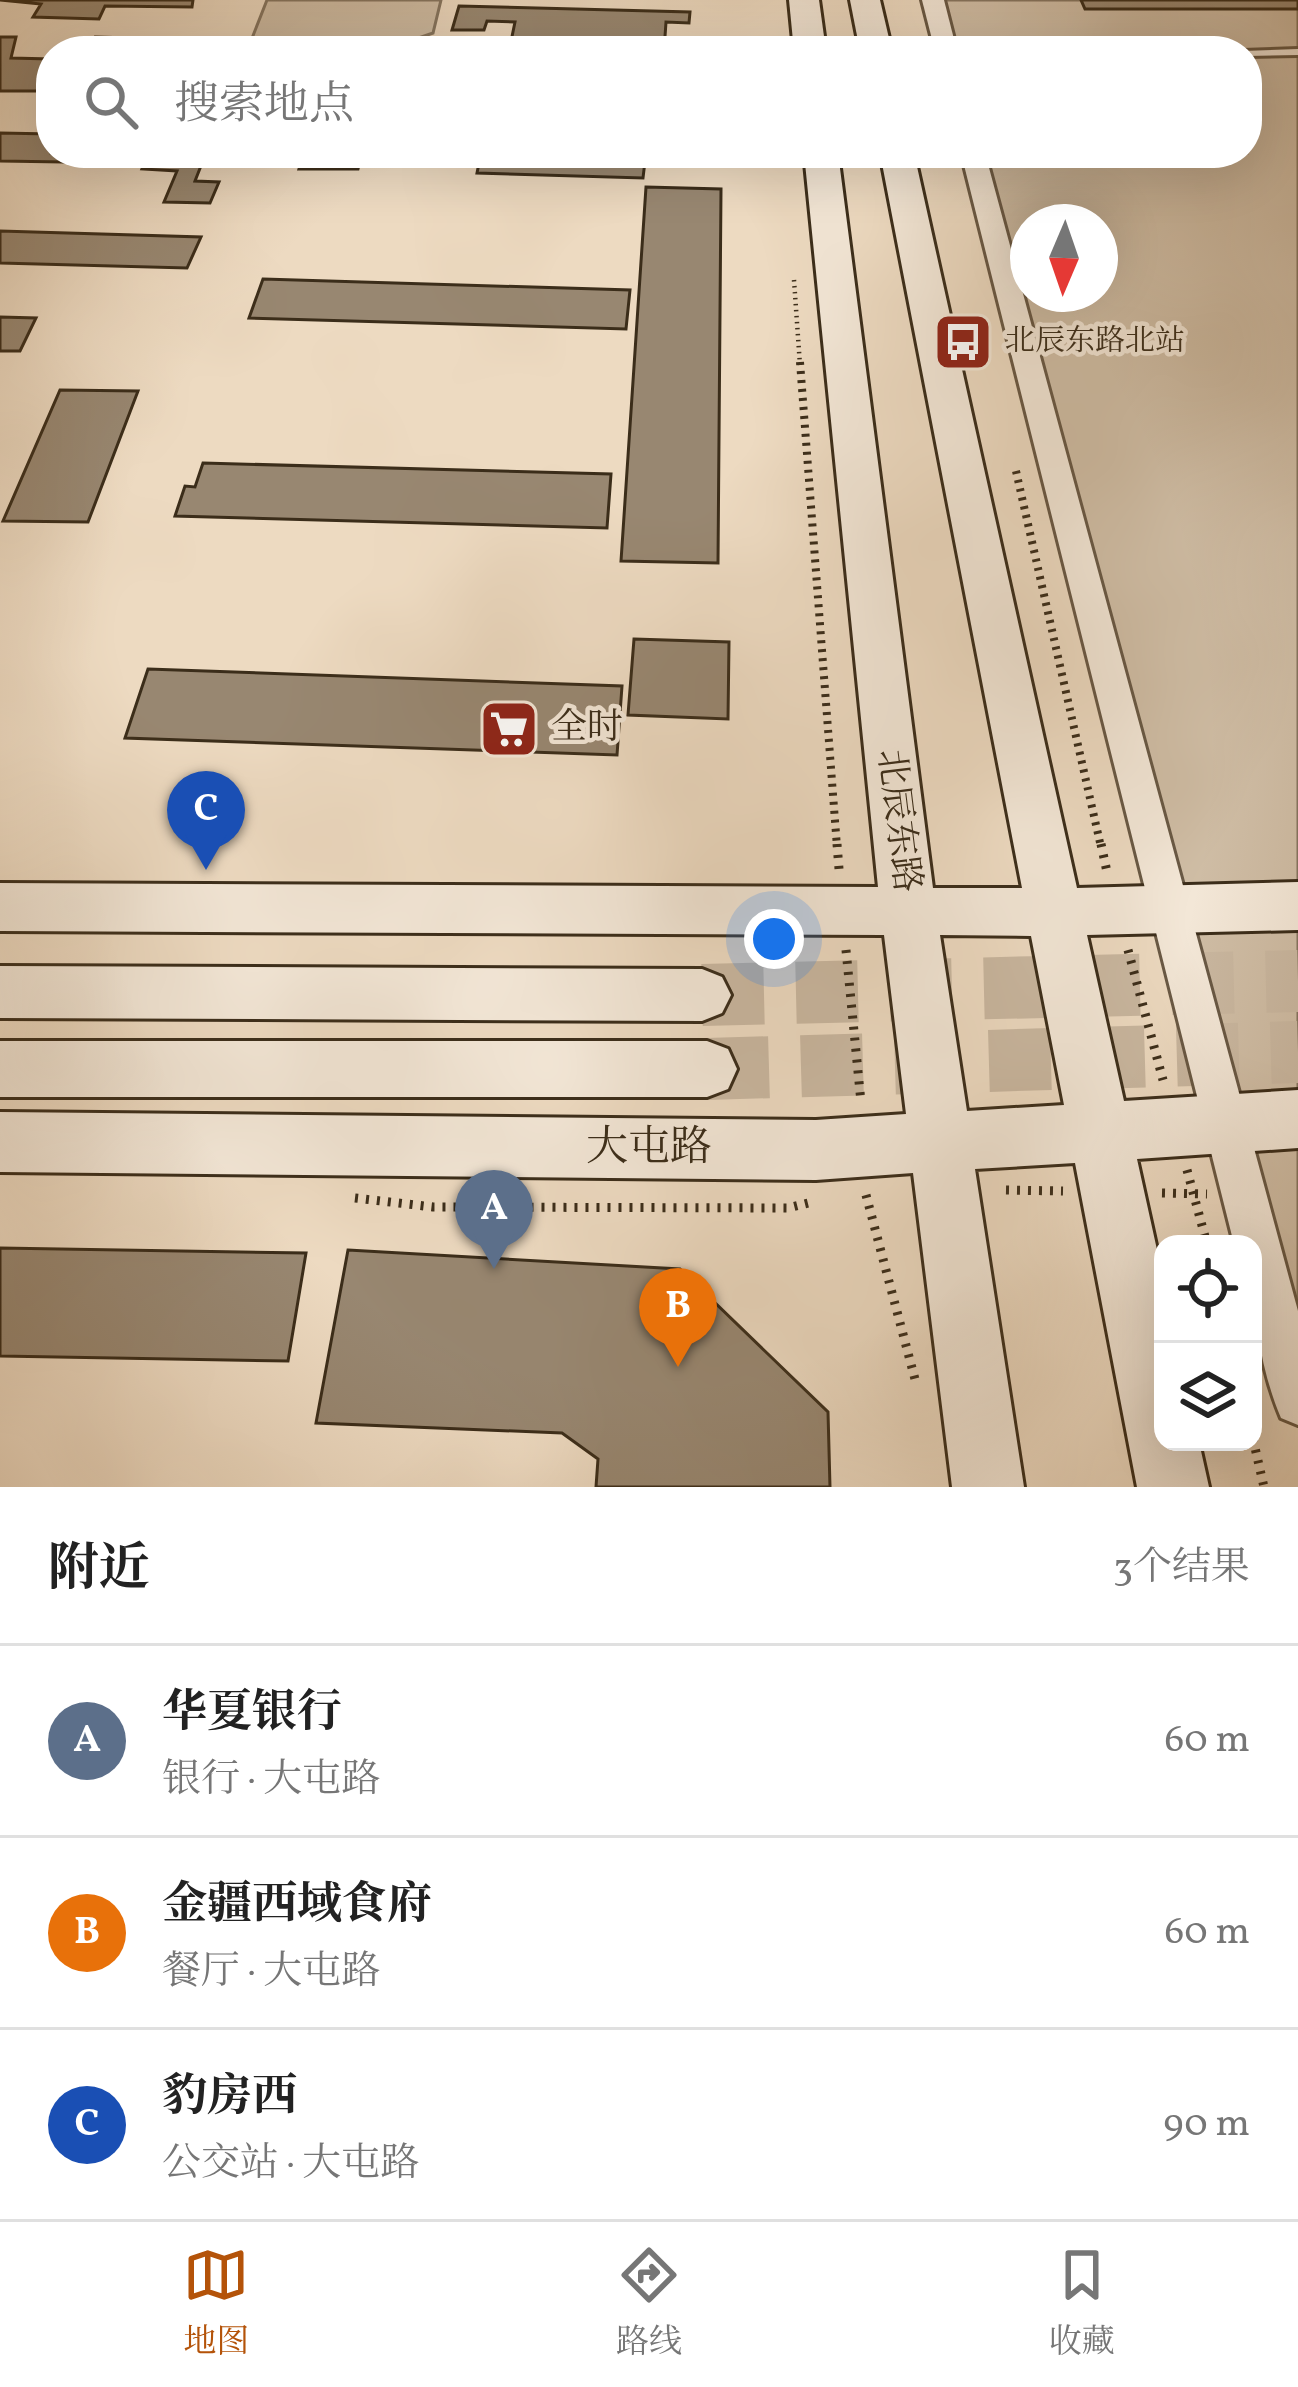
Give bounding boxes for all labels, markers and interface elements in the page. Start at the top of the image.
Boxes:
search box [36,36,1262,168]
icon: search [78,69,144,135]
text: 搜索地点 [174,75,354,138]
north arrow [1010,204,1118,312]
bus stop icon: 北辰东路北站 [932,311,994,373]
place label: 北辰东路北站 [1005,321,1185,363]
supermarket icon: 全时 [478,698,540,760]
place label: 全时 [551,704,623,754]
street label: 北辰东路 [863,746,931,896]
pin: C [167,771,245,870]
your location [744,909,804,969]
street label: 大屯路 [586,1120,712,1179]
pin: A [455,1170,533,1269]
map controls [1154,1235,1262,1451]
button: locate [1154,1235,1262,1343]
pin: B [639,1268,717,1367]
button: layers [1154,1343,1262,1451]
text: 附近 [48,1535,150,1606]
text: 3个结果 [1113,1542,1250,1596]
text: 华夏银行 [162,1683,342,1746]
text: A [73,1714,101,1768]
text: 60 m [1165,1714,1250,1768]
text: 银行 · 大屯路 [162,1754,380,1808]
text: 金疆西域食府 [162,1875,432,1938]
text: B [74,1906,100,1960]
text: 60 m [1165,1906,1250,1960]
text: 餐厅 · 大屯路 [162,1946,380,2000]
text: 豹房西 [162,2067,297,2130]
text: C [74,2098,100,2152]
text: 90 m [1163,2098,1250,2152]
text: 公交站 · 大屯路 [162,2138,419,2192]
tab: 地图 [183,2242,249,2367]
tab: 路线 [616,2242,682,2367]
tab: 收藏 [1049,2242,1115,2367]

